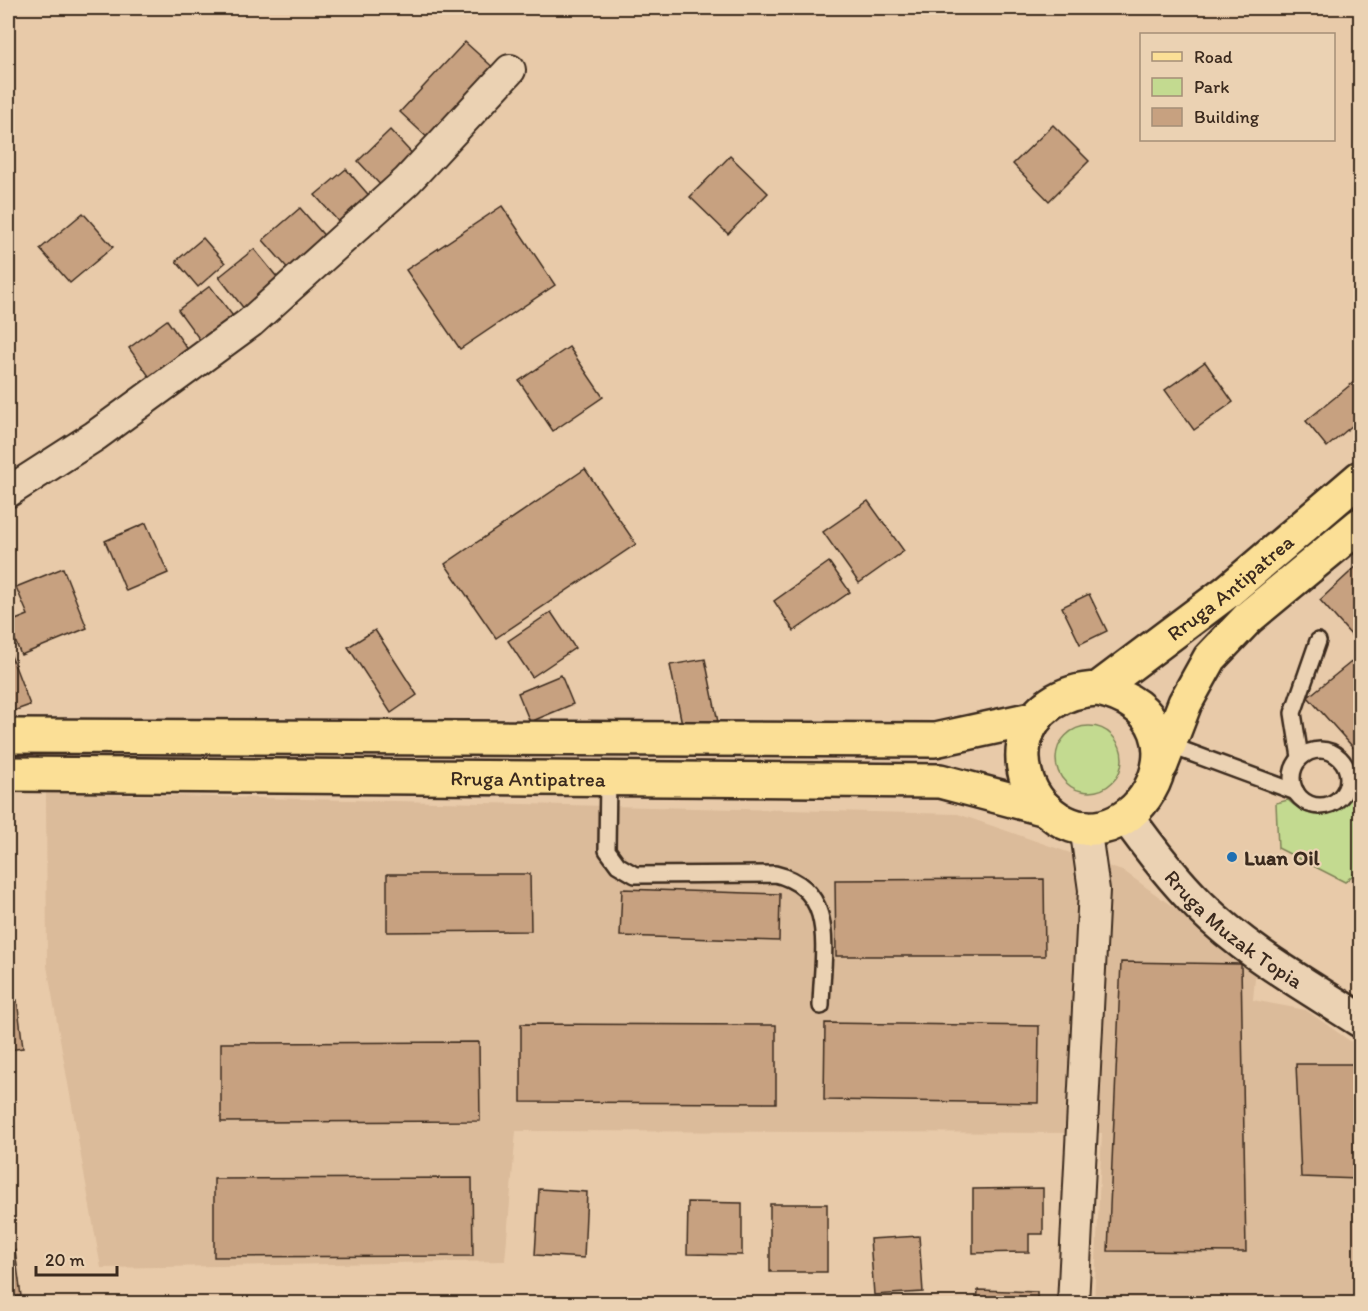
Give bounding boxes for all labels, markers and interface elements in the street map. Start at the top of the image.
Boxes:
legend [1140,33,1335,141]
text: Road [1194,46,1233,68]
text: Park [1194,76,1229,98]
text: Building [1194,106,1260,128]
street label: Rruga Antipatrea [1162,528,1298,646]
street label: Rruga Antipatrea [450,765,606,791]
place label: Luan Oil [1244,845,1321,870]
marker: Luan Oil [1225,850,1239,864]
street label: Rruga Muzak Topia [1160,864,1308,993]
scale bar [36,1239,117,1277]
text: 20 m [45,1249,85,1271]

